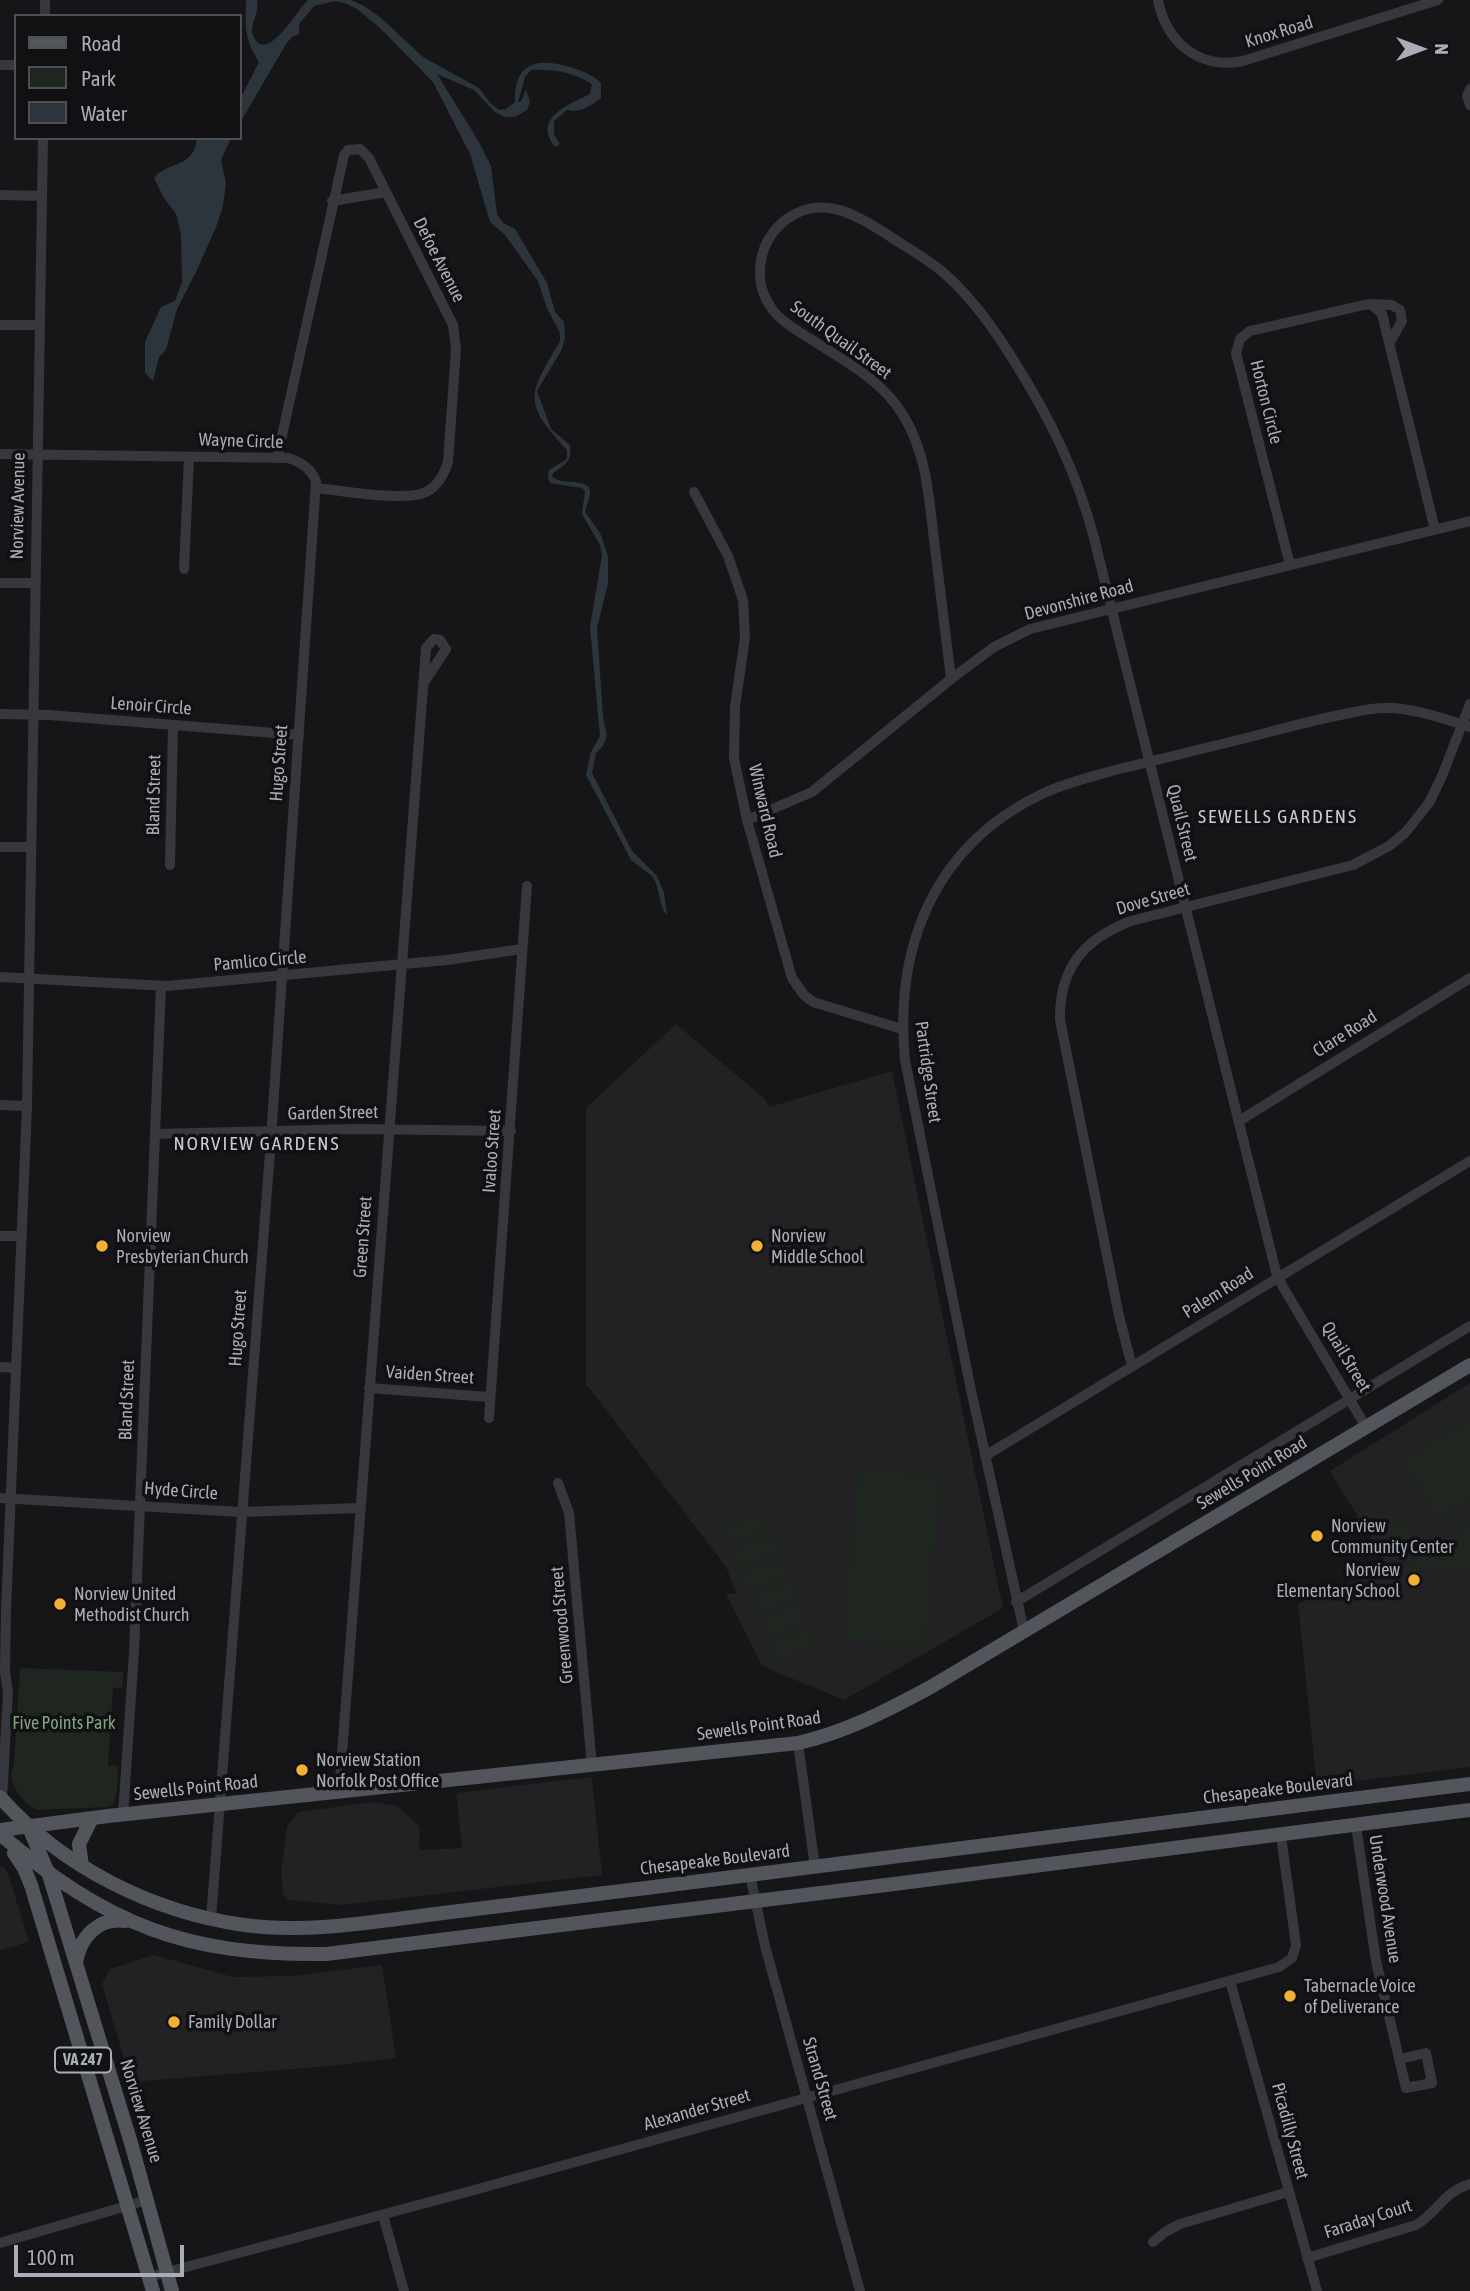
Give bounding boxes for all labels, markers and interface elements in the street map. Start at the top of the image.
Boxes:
street label: Knox Road [1242,11,1316,53]
legend [14,14,242,140]
north arrow [1386,14,1456,84]
text: Road [81,31,121,55]
text: N [1431,43,1453,55]
text: Park [81,66,116,90]
text: Water [81,101,127,125]
street label: Defoe Avenue [408,214,470,306]
street label: South Quail Street [786,296,896,384]
street label: Horton Circle [1245,358,1287,446]
street label: Wayne Circle [198,429,284,453]
street label: Norview Avenue [6,452,30,560]
street label: Devonshire Road [1022,575,1136,625]
street label: Lenoir Circle [110,692,192,720]
street label: Hugo Street [266,724,292,802]
street label: Bland Street [142,754,166,836]
street label: Winward Road [744,762,786,860]
street label: Quail Street [1162,782,1202,864]
district label: SEWELLS GARDENS [1200,806,1356,828]
street label: Dove Street [1114,878,1192,920]
street label: Pamlico Circle [213,946,307,976]
street label: Clare Road [1309,1006,1381,1062]
street label: Partridge Street [910,1020,946,1124]
street label: Garden Street [288,1101,378,1125]
street label: Ivaloo Street [478,1109,506,1193]
district label: NORVIEW GARDENS [175,1133,339,1155]
street label: Green Street [349,1195,377,1279]
place label: Norview Presbyterian Church [116,1225,249,1268]
place label: Norview Middle School [771,1225,864,1268]
marker: Norview Presbyterian Church [94,1238,110,1254]
marker: Norview Middle School [749,1238,765,1254]
street label: Palem Road [1179,1263,1257,1323]
street label: Hugo Street [225,1289,251,1367]
street label: Quail Street [1317,1318,1375,1396]
street label: Bland Street [115,1359,139,1441]
street label: Vaiden Street [385,1361,475,1389]
street label: Sewells Point Road [1193,1432,1311,1514]
street label: Hyde Circle [143,1478,219,1504]
place label: Norview Community Center [1331,1515,1454,1558]
marker: Norview Community Center [1309,1528,1325,1544]
place label: Norview Elementary School [1276,1559,1400,1602]
street label: Greenwood Street [546,1565,578,1685]
marker: Norview Elementary School [1406,1572,1422,1588]
place label: Norview United Methodist Church [74,1583,190,1626]
marker: Norview United Methodist Church [52,1596,68,1612]
street label: Sewells Point Road [696,1707,822,1745]
park label: Five Points Park [12,1712,116,1734]
place label: Norview Station Norfolk Post Office [316,1749,439,1792]
marker: Norview Station Norfolk Post Office [294,1762,310,1778]
street label: Chesapeake Boulevard [1202,1769,1354,1809]
street label: Sewells Point Road [133,1771,259,1805]
street label: Underwood Avenue [1364,1833,1406,1965]
street label: Chesapeake Boulevard [639,1840,791,1880]
place label: Tabernacle Voice of Deliverance [1304,1975,1416,2018]
marker: Tabernacle Voice of Deliverance [1282,1988,1298,2004]
place label: Family Dollar [188,2011,277,2033]
marker: Family Dollar [166,2014,182,2030]
street label: Strand Street [798,2035,842,2123]
road number: VA 247 [55,2048,111,2072]
street label: Norview Avenue [115,2057,167,2165]
street label: Picadilly Street [1267,2080,1313,2182]
street label: Alexander Street [641,2084,753,2136]
street label: Faraday Court [1321,2195,1415,2243]
scale bar [18,2232,187,2276]
text: 100 m [27,2245,75,2269]

